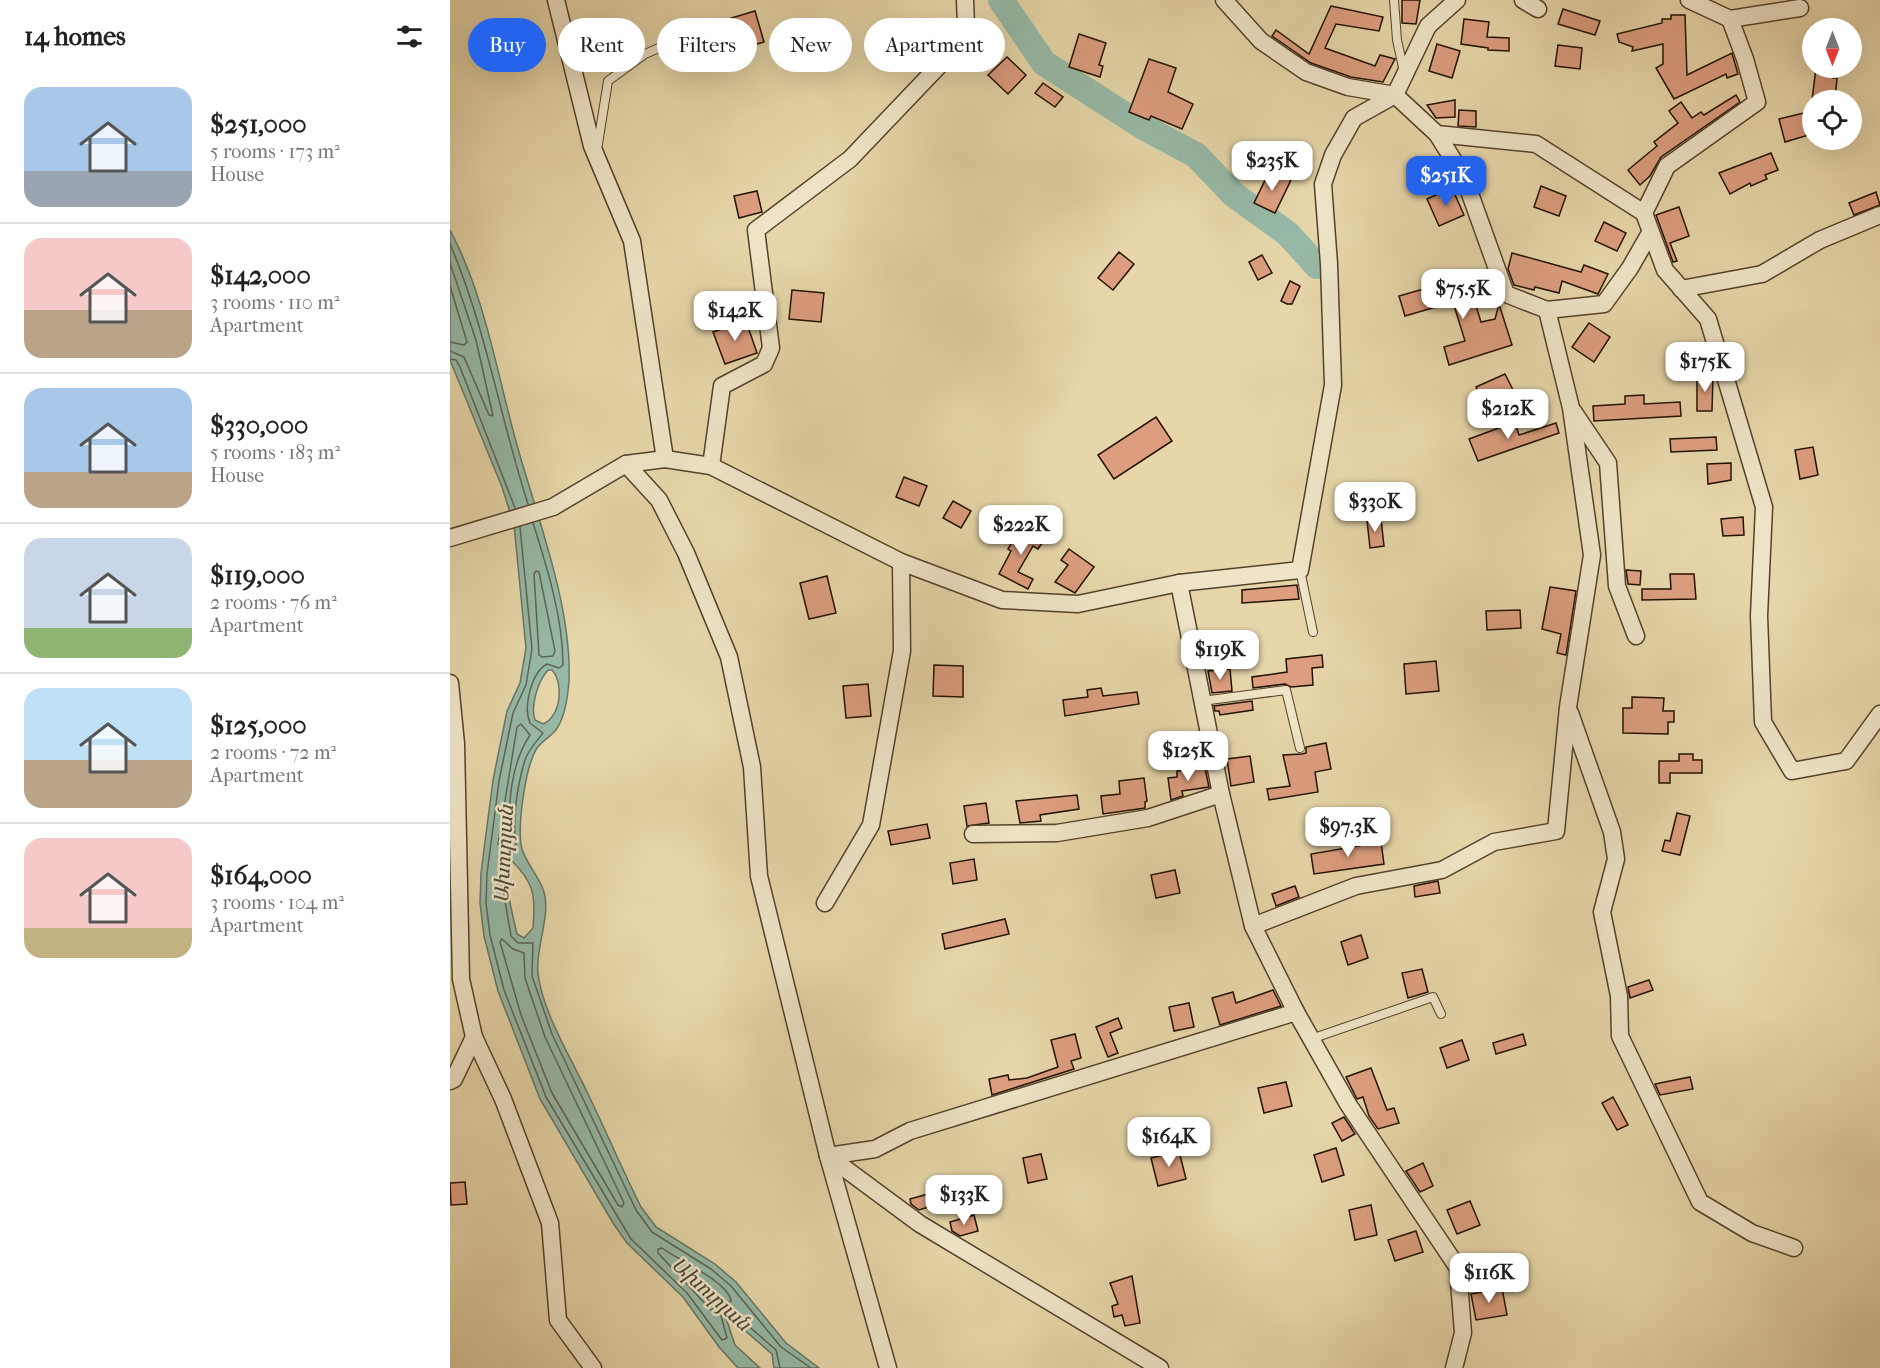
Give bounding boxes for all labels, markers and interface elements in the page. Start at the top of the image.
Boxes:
chip: Buy [468,18,546,72]
chip: Rent [558,18,645,72]
chip: Filters [657,18,757,72]
chip: New [769,18,852,72]
chip: Apartment [864,18,1005,72]
north arrow [1802,18,1862,78]
map controls [1802,18,1862,150]
icon: filters [393,20,426,53]
text: 14 homes [24,21,126,52]
button: locate [1802,90,1862,150]
text: $251,000 [210,109,307,140]
icon: home [72,111,144,183]
text: 5 rooms · 173 m² [210,140,340,163]
pin: $235K [1230,141,1314,192]
text: $235K [1246,149,1298,172]
pin: $251K [1404,156,1488,207]
text: House [210,163,264,186]
text: $251K [1420,164,1472,187]
text: $142,000 [210,260,311,291]
icon: home [72,262,144,334]
pin: $75.5K [1414,269,1512,320]
text: $75.5K [1435,277,1491,300]
text: 3 rooms · 110 m² [210,291,339,314]
pin: $142K [693,291,777,342]
text: $142K [708,299,762,322]
text: Apartment [210,314,304,337]
pin: $175K [1663,342,1747,393]
text: $175K [1680,350,1730,373]
pin: $212K [1466,389,1550,440]
text: $212K [1481,397,1535,420]
text: $330,000 [210,410,308,441]
icon: home [72,412,144,484]
text: 5 rooms · 183 m² [210,441,340,464]
text: House [210,464,264,487]
pin: $330K [1333,482,1417,533]
text: $330K [1349,490,1402,513]
pin: $222K [979,505,1063,556]
text: $222K [993,513,1049,536]
text: $119,000 [210,560,305,591]
icon: home [72,562,144,634]
text: 2 rooms · 76 m² [210,591,337,614]
text: Apartment [210,614,304,637]
pin: $119K [1178,630,1262,681]
text: $119K [1195,638,1245,661]
text: $125,000 [210,710,307,741]
icon: home [72,712,144,784]
pin: $125K [1146,731,1230,782]
text: $125K [1162,739,1214,762]
text: 2 rooms · 72 m² [210,741,336,764]
text: Apartment [210,764,304,787]
water label: Ախուրյան [490,803,519,904]
pin: $97.3K [1299,807,1397,858]
text: $97.3K [1319,815,1377,838]
text: $164,000 [210,860,312,891]
icon: home [72,862,144,934]
text: 3 rooms · 104 m² [210,891,344,914]
text: Apartment [210,914,304,937]
pin: $164K [1127,1117,1211,1168]
text: $164K [1141,1125,1197,1148]
pin: $133K [922,1175,1006,1226]
text: $133K [939,1183,989,1206]
water label: Ախուրյան [666,1253,756,1337]
pin: $116K [1447,1253,1531,1304]
text: $116K [1464,1261,1514,1284]

